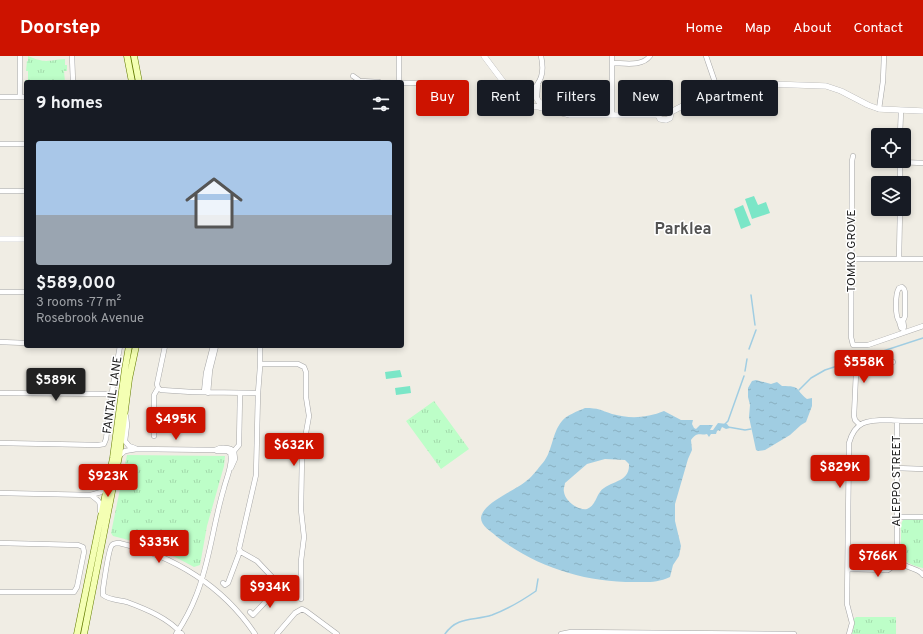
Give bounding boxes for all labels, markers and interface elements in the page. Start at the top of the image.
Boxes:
text: Doorstep [20,16,100,40]
text: Home [686,20,723,37]
text: Map [745,20,771,37]
text: About [793,20,832,37]
text: Contact [854,20,903,37]
chip: Buy [416,80,469,116]
chip: Rent [477,80,534,116]
chip: Filters [542,80,610,116]
chip: New [618,80,673,116]
chip: Apartment [681,80,778,116]
text: 9 homes [36,93,103,115]
icon: filters [370,93,392,115]
map controls [871,128,911,216]
button: locate [871,128,911,168]
icon: home [178,167,250,239]
button: layers [871,176,911,216]
street label: TOMKO GROVE [844,210,860,292]
district label: Parklea [655,220,711,240]
text: $589,000 [36,273,116,295]
text: 3 rooms · 77 m² [36,295,121,311]
text: Rosebrook Avenue [36,311,144,327]
pin: $558K [836,350,892,384]
street label: FANTAIL LANE [100,355,126,435]
text: $558K [843,355,885,371]
pin: $589K [28,368,84,402]
text: $589K [35,373,77,389]
pin: $495K [148,407,204,441]
text: $495K [155,412,197,428]
pin: $632K [266,433,322,467]
street label: ALEPPO STREET [889,435,905,527]
text: $632K [274,438,314,454]
pin: $829K [812,455,868,489]
text: $829K [820,460,860,476]
pin: $923K [80,464,136,498]
text: $923K [88,469,128,485]
pin: $335K [131,530,187,564]
text: $335K [139,535,179,551]
pin: $766K [850,544,906,578]
text: $766K [858,549,898,565]
pin: $934K [242,575,298,609]
text: $934K [249,580,291,596]

